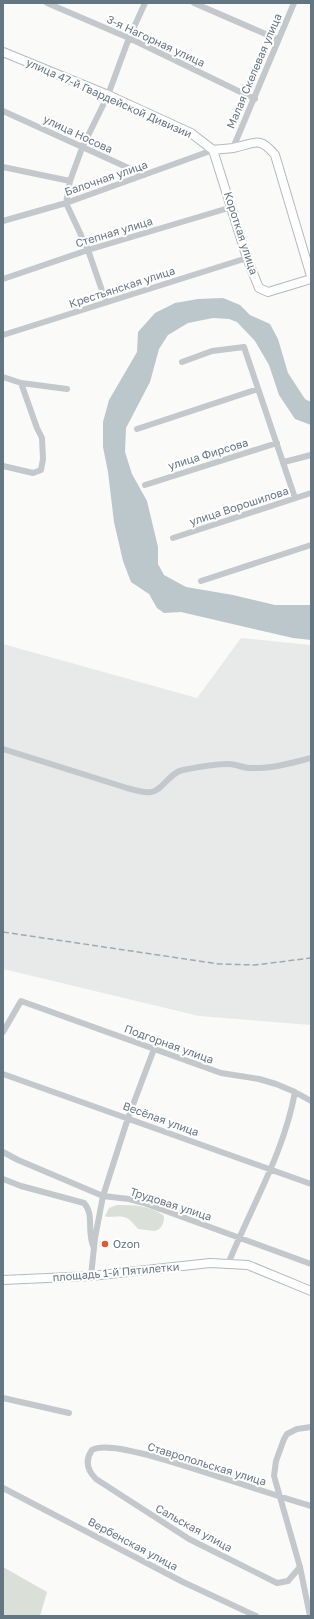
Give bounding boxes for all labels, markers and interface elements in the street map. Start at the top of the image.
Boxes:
street label: Малая Скелевая улица [223,11,284,130]
street label: 3-я Нагорная улица [105,12,207,69]
street label: улица 47-й Гвардейской Дивизии [24,55,194,140]
street label: улица Носова [41,112,115,155]
street label: Балочная улица [63,157,149,198]
street label: Короткая улица [222,190,261,276]
street label: Степная улица [74,214,154,249]
street label: Крестьянская улица [67,263,176,310]
street label: улица Фирсова [166,435,249,472]
street label: улица Ворошилова [188,483,290,528]
street label: Подгорная улица [123,1021,216,1066]
street label: Весёлая улица [121,1099,201,1138]
street label: Трудовая улица [129,1184,214,1223]
place label: Ozon [113,1237,140,1250]
marker: Ozon [100,1239,110,1249]
street label: площадь 1-й Пятилетки [52,1259,180,1284]
street label: Ставропольская улица [146,1439,268,1488]
street label: Сальская улица [154,1501,235,1554]
street label: Вербенская улица [86,1514,180,1573]

